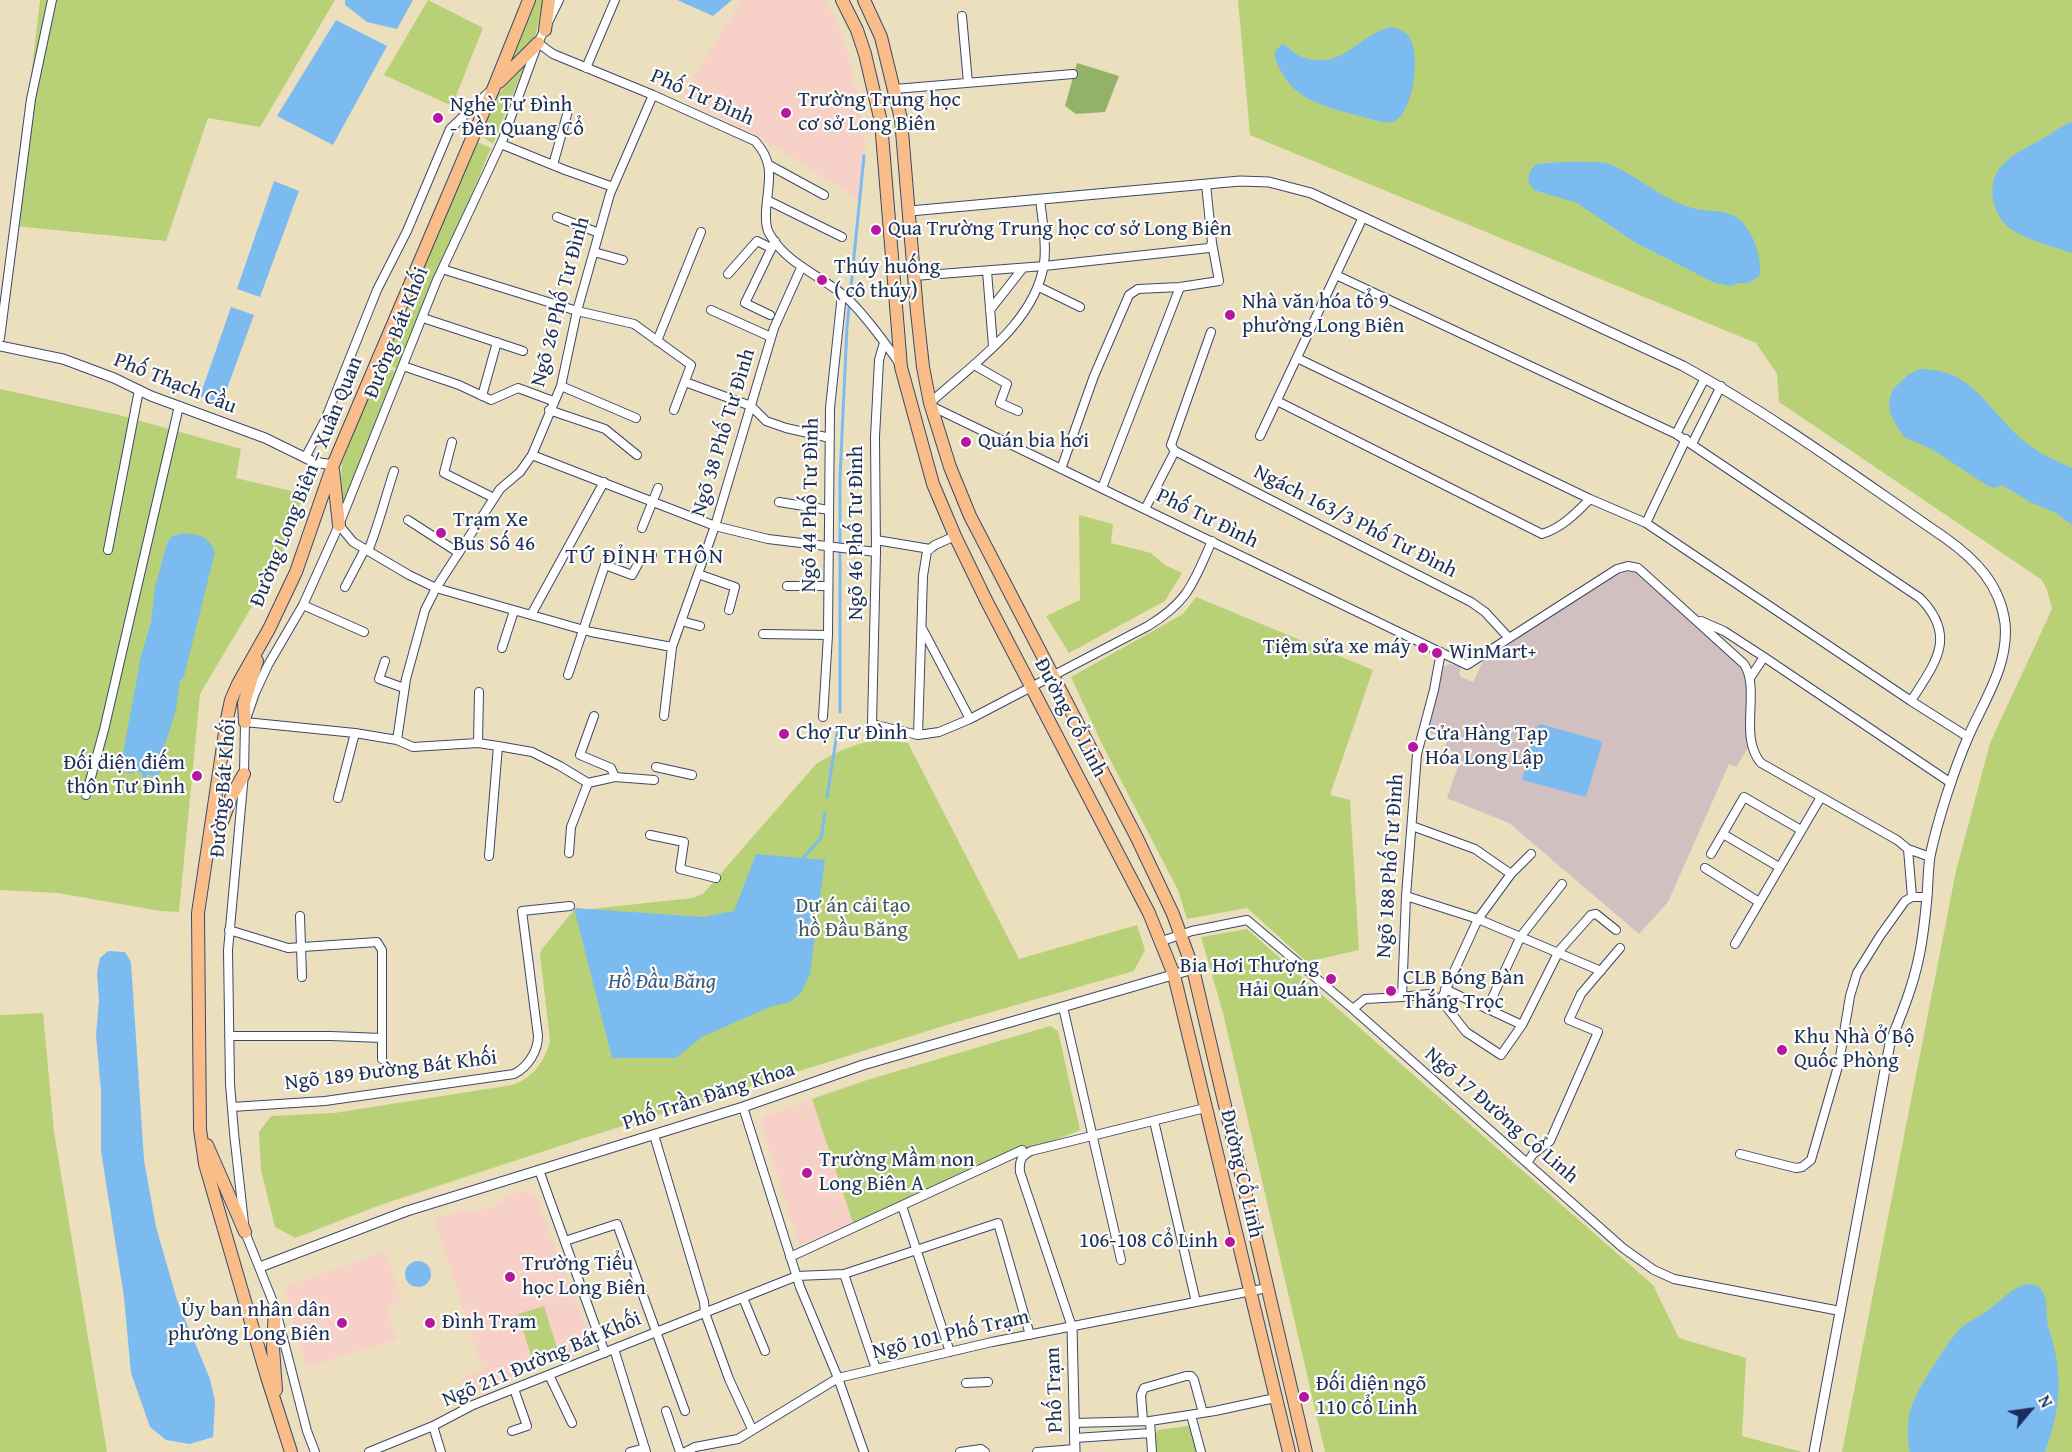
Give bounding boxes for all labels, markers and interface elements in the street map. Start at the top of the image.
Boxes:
street label: Phố Tư Đình [646,64,758,132]
place label: Trường Trung học cơ sở Long Biên [798,88,961,138]
place label: Nghè Tư Đình - Đền Quang Cổ [450,93,584,143]
marker: Trường Trung học cơ sở Long Biên [779,106,793,120]
marker: Nghè Tư Đình - Đền Quang Cổ [431,111,445,125]
street label: Ngõ 26 Phố Tư Đình [526,214,596,390]
place label: Qua Trường Trung học cơ sở Long Biên [888,217,1231,243]
marker: Qua Trường Trung học cơ sở Long Biên [869,223,883,237]
place label: Thúy huống ( cô thúy) [834,255,940,305]
street label: Đường Bát Khối [359,264,435,402]
marker: Thúy huống ( cô thúy) [815,273,829,287]
place label: Nhà văn hóa tổ 9 phường Long Biên [1242,290,1404,340]
marker: Nhà văn hóa tổ 9 phường Long Biên [1223,308,1237,322]
street label: Ngõ 38 Phố Tư Đình [686,346,762,520]
street label: Phố Thạch Cầu [110,348,240,420]
street label: Đường Long Biên – Xuân Quan [245,353,369,611]
street label: Ngõ 44 Phố Tư Đình [797,417,825,593]
place label: Quán bia hơi [978,429,1089,455]
marker: Quán bia hơi [959,435,973,449]
street label: Ngõ 46 Phố Tư Đình [844,446,870,620]
street label: Ngách 163/3 Phố Tư Đình [1249,460,1461,584]
street label: Phố Tư Đình [1152,483,1262,555]
place label: Trạm Xe Bus Số 46 [453,508,535,558]
marker: Trạm Xe Bus Số 46 [434,526,448,540]
district label: TỨ ĐỈNH THÔN [565,544,725,570]
place label: Tiệm sửa xe máy [1263,635,1411,661]
place label: WinMart+ [1449,640,1536,666]
marker: Tiệm sửa xe máy [1416,641,1430,655]
marker: WinMart+ [1430,646,1444,660]
street label: Đường Cổ Linh [1028,654,1112,782]
street label: Đường Bát Khối [205,718,243,858]
place label: Chợ Tư Đình [796,721,907,747]
place label: Cửa Hàng Tạp Hóa Long Lập [1425,722,1548,772]
marker: Chợ Tư Đình [777,727,791,741]
marker: Cửa Hàng Tạp Hóa Long Lập [1406,740,1420,754]
place label: Đối diện điếm thôn Tư Đình [64,751,185,801]
marker: Đối diện điếm thôn Tư Đình [190,769,204,783]
street label: Ngõ 188 Phố Tư Đình [1372,773,1410,959]
park label: Dự án cải tạo hồ Đầu Băng [796,894,910,944]
place label: Bia Hơi Thượng Hải Quán [1180,954,1319,1004]
place label: CLB Bóng Bàn Thắng Trọc [1403,966,1524,1016]
water label: Hồ Đầu Băng [608,969,716,995]
marker: Bia Hơi Thượng Hải Quán [1324,972,1338,986]
marker: CLB Bóng Bàn Thắng Trọc [1384,984,1398,998]
place label: Khu Nhà Ở Bộ Quốc Phòng [1794,1025,1914,1075]
street label: Ngõ 17 Đường Cổ Linh [1419,1042,1583,1190]
marker: Khu Nhà Ở Bộ Quốc Phòng [1775,1043,1789,1057]
street label: Ngõ 189 Đường Bát Khối [283,1045,499,1097]
street label: Phố Trần Đăng Khoa [620,1057,798,1137]
street label: Đường Cổ Linh [1214,1107,1268,1241]
place label: Trường Mầm non Long Biên A [819,1148,974,1198]
marker: Trường Mầm non Long Biên A [800,1166,814,1180]
place label: 106-108 Cổ Linh [1079,1229,1218,1255]
marker: 106-108 Cổ Linh [1223,1235,1237,1249]
place label: Trường Tiểu học Long Biên [522,1252,646,1302]
marker: Trường Tiểu học Long Biên [503,1270,517,1284]
place label: Ủy ban nhân dân phường Long Biên [168,1298,330,1348]
street label: Ngõ 101 Phố Trạm [870,1305,1032,1365]
street label: Ngõ 211 Đường Bát Khối [439,1307,645,1413]
place label: Đình Trạm [442,1310,536,1336]
marker: Ủy ban nhân dân phường Long Biên [335,1316,349,1330]
marker: Đình Trạm [423,1316,437,1330]
street label: Phố Trạm [1041,1347,1069,1433]
place label: Đối diện ngõ 110 Cổ Linh [1316,1372,1426,1422]
north arrow [2000,1380,2060,1440]
marker: Đối diện ngõ 110 Cổ Linh [1297,1390,1311,1404]
text: N [2033,1391,2059,1412]

